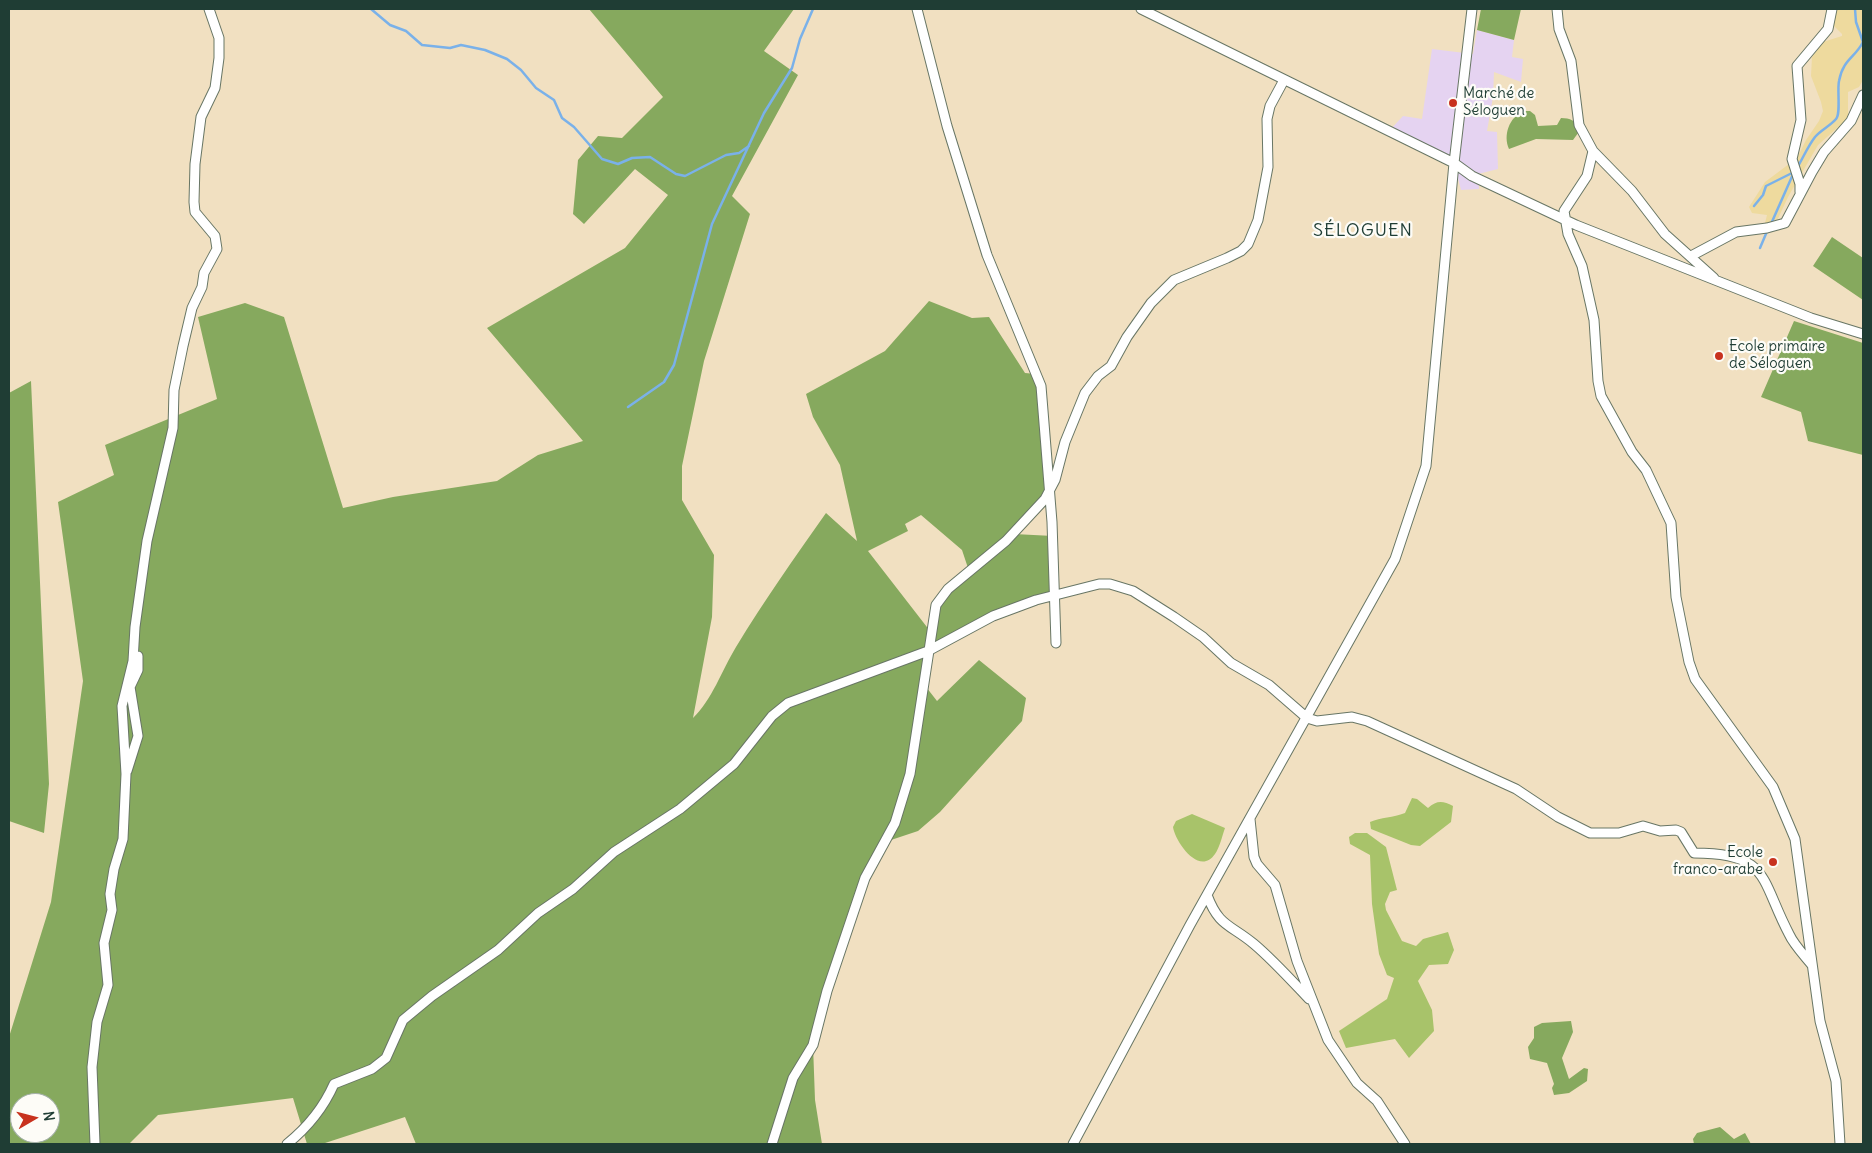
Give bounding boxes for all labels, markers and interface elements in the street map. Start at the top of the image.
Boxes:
place label: Marché de Séloguen [1463,85,1534,120]
marker: Marché de Séloguen [1447,97,1459,109]
district label: SÉLOGUEN [1312,220,1414,242]
place label: Ecole primaire de Séloguen [1729,338,1825,373]
marker: Ecole primaire de Séloguen [1713,350,1725,362]
place label: Ecole franco-arabe [1673,844,1763,879]
marker: Ecole franco-arabe [1767,856,1779,868]
north arrow [10,1093,60,1143]
text: N [39,1110,58,1122]

